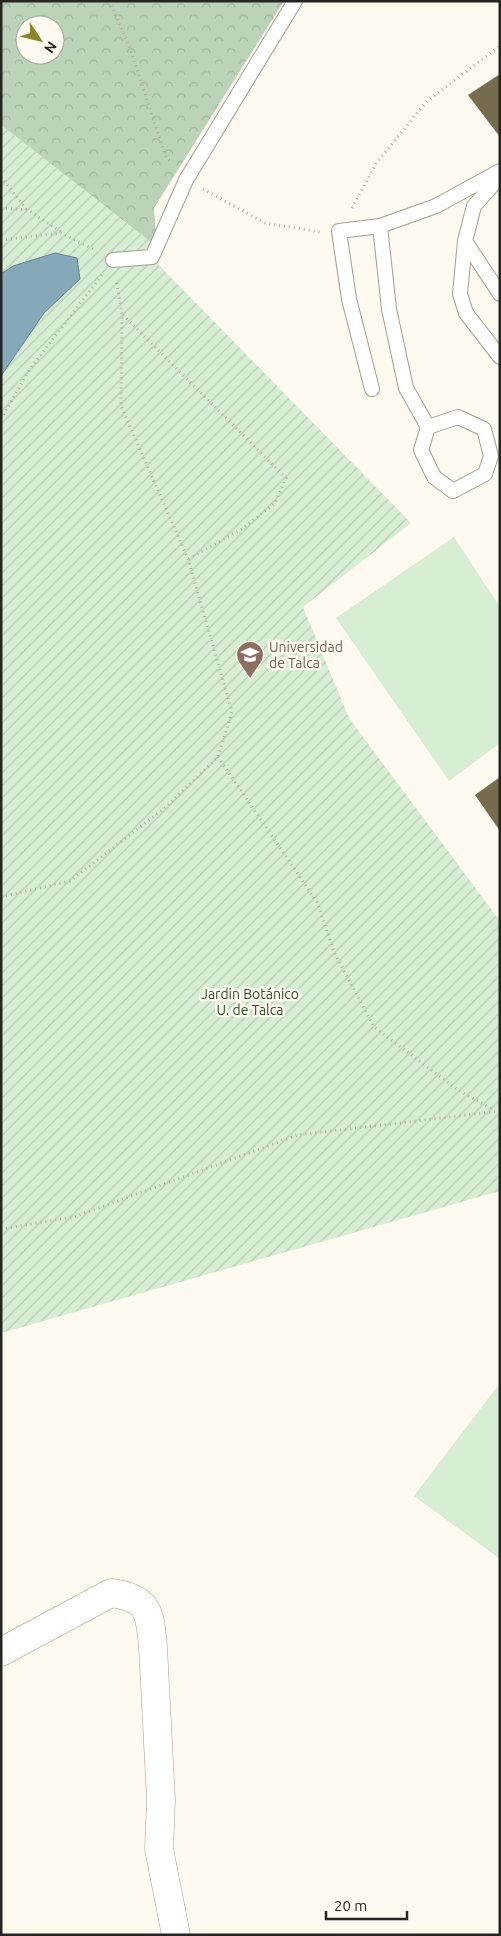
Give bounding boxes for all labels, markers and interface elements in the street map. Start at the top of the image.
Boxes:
north arrow [15,15,65,65]
text: N [41,39,60,56]
place label: Universidad de Talca [269,639,343,671]
school or university icon: Universidad de Talca [235,640,265,679]
park label: Jardin Botánico U. de Talca [201,986,299,1018]
scale bar [326,1888,407,1920]
text: 20 m [334,1897,367,1914]

